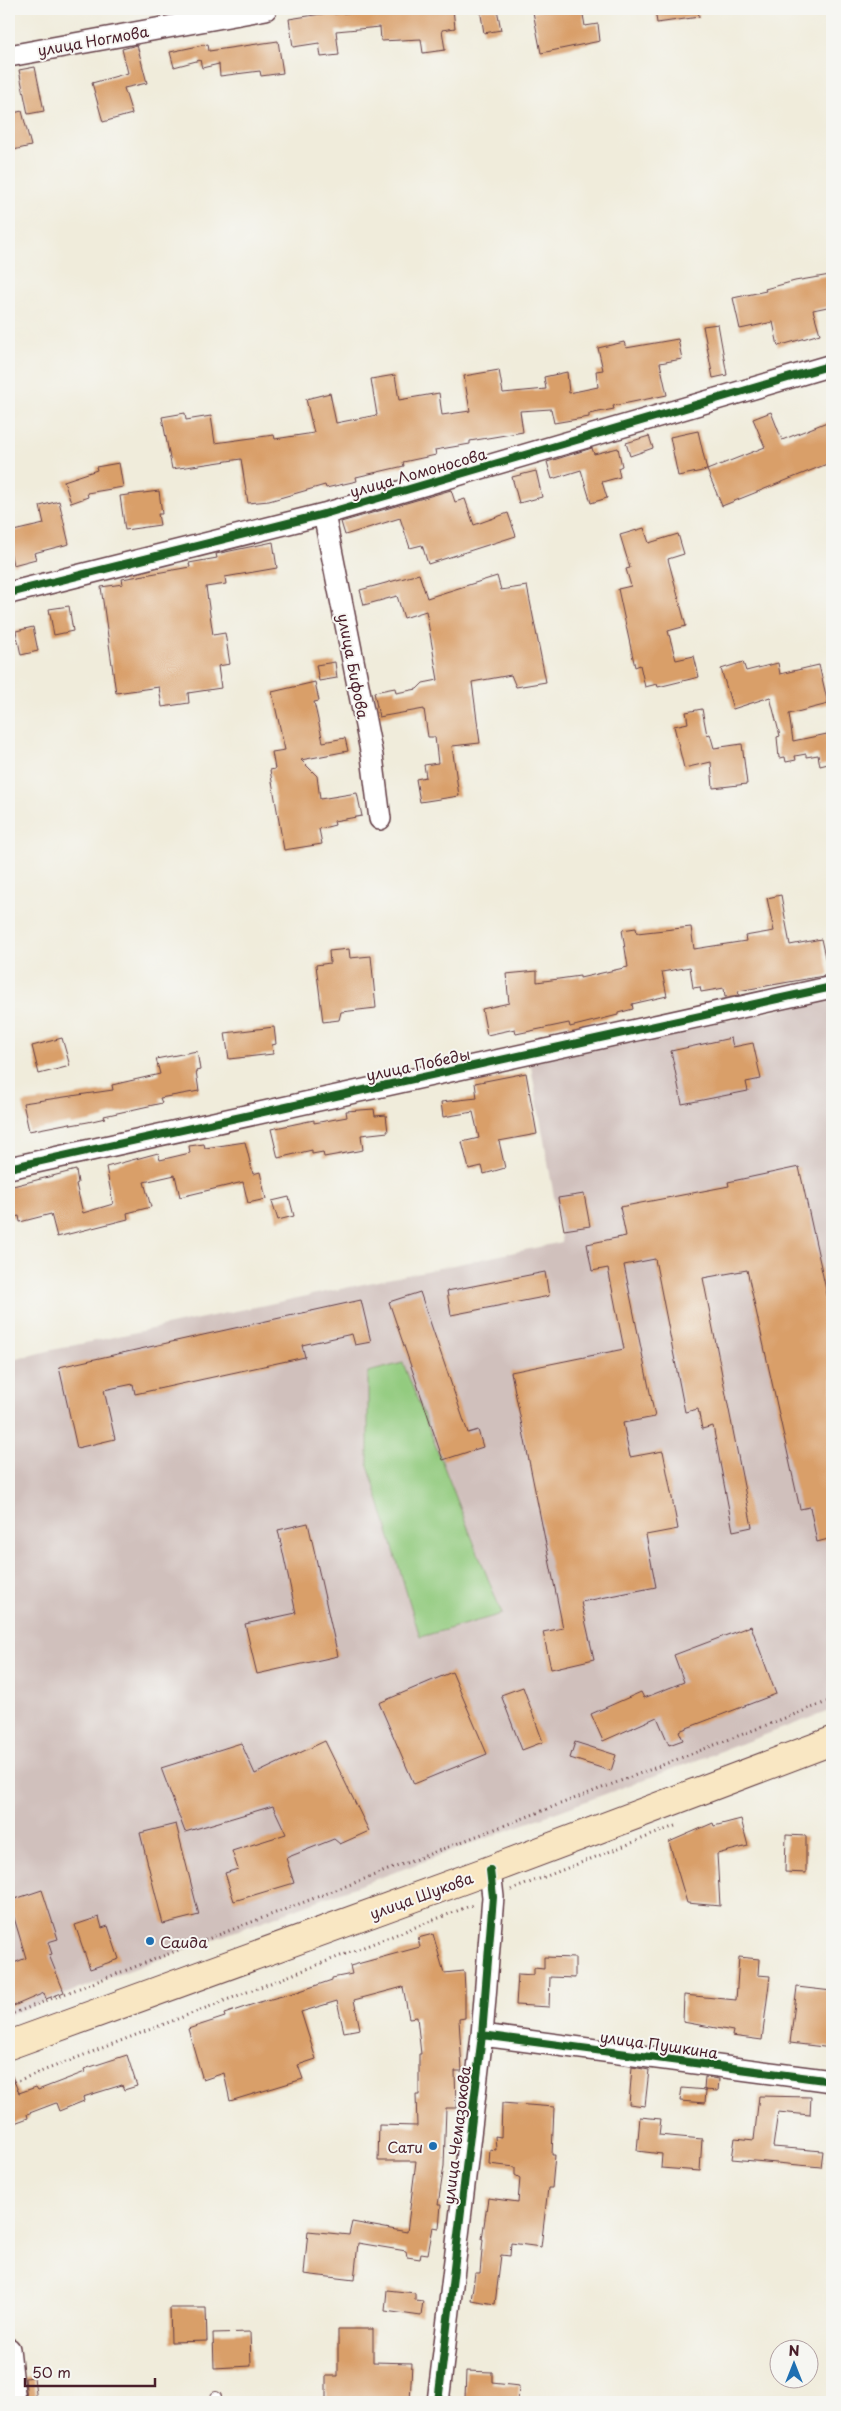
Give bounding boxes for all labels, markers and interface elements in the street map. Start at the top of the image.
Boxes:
street label: улица Ногмова [36,19,151,61]
street label: улица Ломоносова [347,441,490,503]
street label: улица Бифова [333,611,376,721]
street label: улица Победы [364,1042,472,1086]
street label: улица Шукова [366,1865,477,1924]
place label: Саида [160,1930,208,1953]
marker: Саида [144,1935,156,1947]
street label: улица Пушкина [598,2024,720,2064]
street label: улица Чемазокова [436,2064,476,2205]
place label: Сати [387,2135,423,2158]
marker: Сати [427,2140,439,2152]
north arrow [768,2338,818,2388]
text: N [788,2340,800,2361]
scale bar [25,2356,155,2388]
text: 50 m [32,2360,71,2383]

